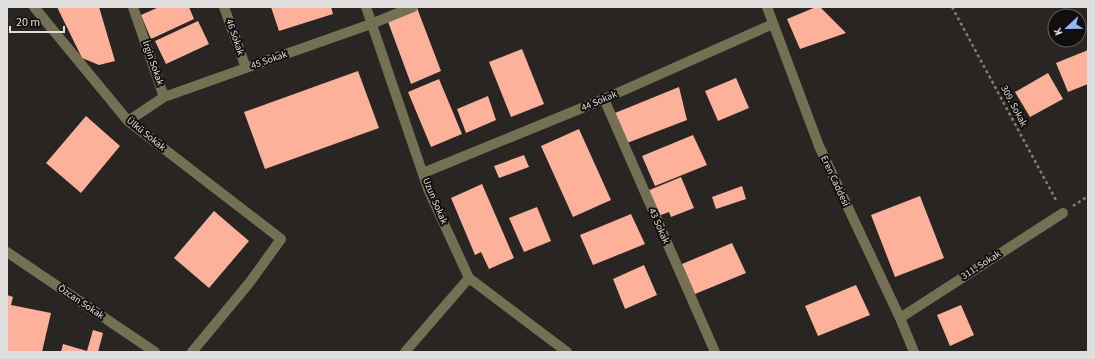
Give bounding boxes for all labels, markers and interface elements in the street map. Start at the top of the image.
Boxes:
scale bar [10,8,64,34]
north arrow [1047,8,1087,48]
text: 20 m [16,14,40,31]
street label: 46 Sokak [222,17,248,57]
text: K [1050,25,1066,38]
street label: İrgin Sokak [139,39,167,87]
street label: 45 Sokak [249,47,289,73]
street label: 309. Sokak [997,83,1031,129]
street label: 44 Sokak [579,87,619,115]
street label: Ülkü Sokak [123,114,169,154]
street label: Eren Caddesi [817,153,853,209]
street label: Uzun Sokak [419,176,451,226]
street label: 43 Sokak [645,206,673,246]
street label: 311. Sokak [958,247,1004,283]
street label: Özcan Sokak [55,281,107,323]

